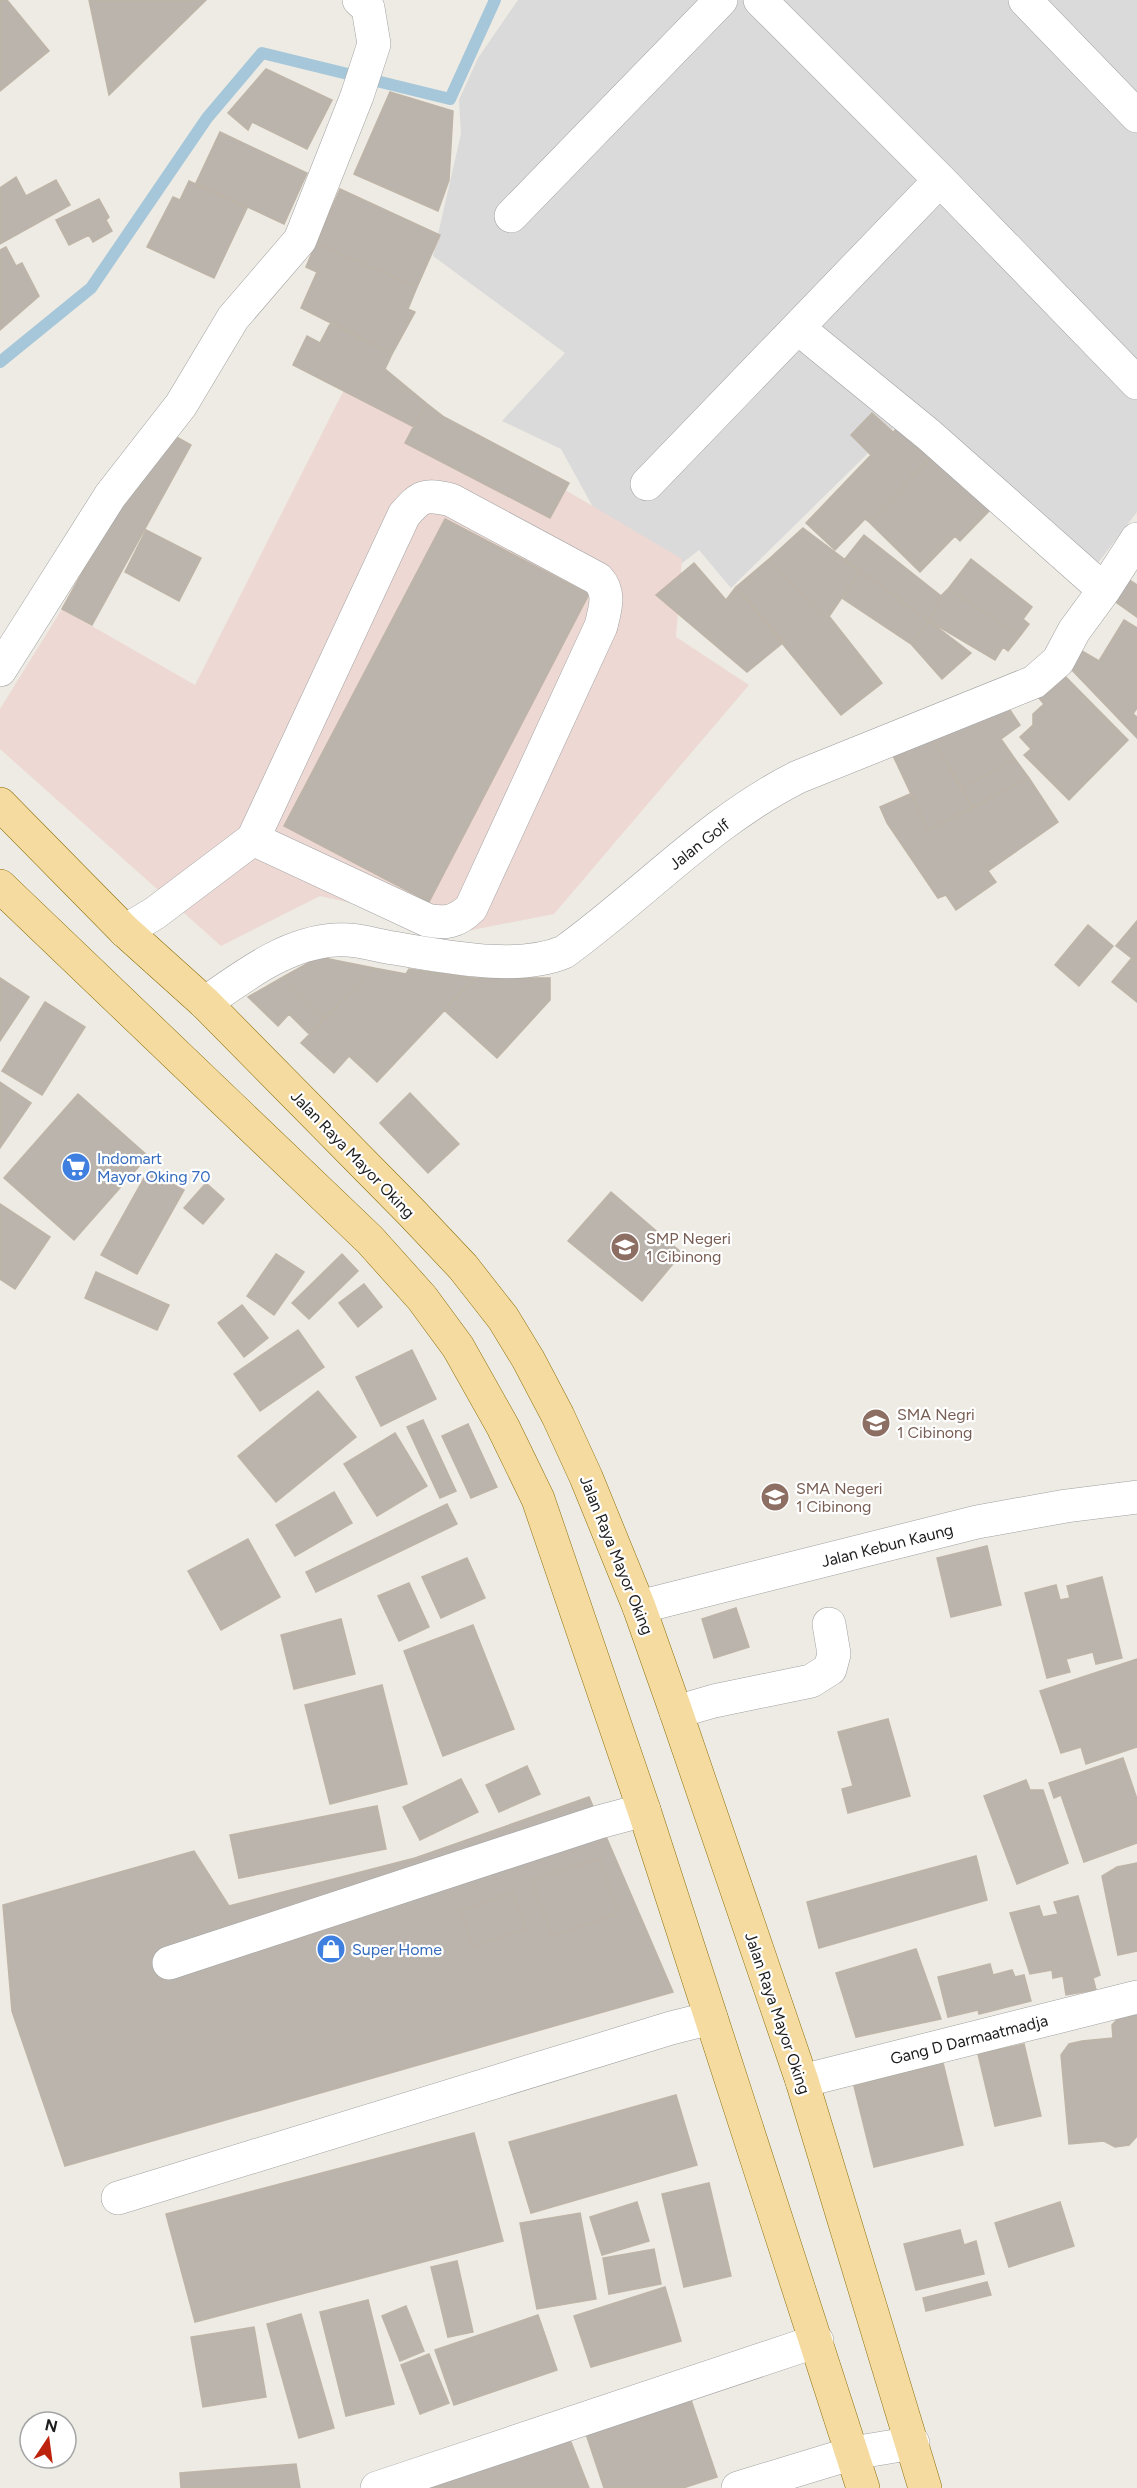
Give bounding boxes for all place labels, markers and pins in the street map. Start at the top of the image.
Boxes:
place label: Indomart Mayor Oking 70 [97,1149,210,1186]
supermarket icon: Indomart Mayor Oking 70 [60,1151,92,1183]
place label: SMP Negeri 1 Cibinong [646,1229,731,1266]
school or university icon: SMP Negeri 1 Cibinong [609,1231,641,1263]
place label: SMA Negri 1 Cibinong [897,1405,975,1442]
school or university icon: SMA Negri 1 Cibinong [860,1407,892,1439]
place label: SMA Negeri 1 Cibinong [796,1479,883,1516]
school or university icon: SMA Negeri 1 Cibinong [759,1481,791,1513]
shop icon: Super Home [315,1933,347,1965]
place label: Super Home [352,1940,442,1959]

